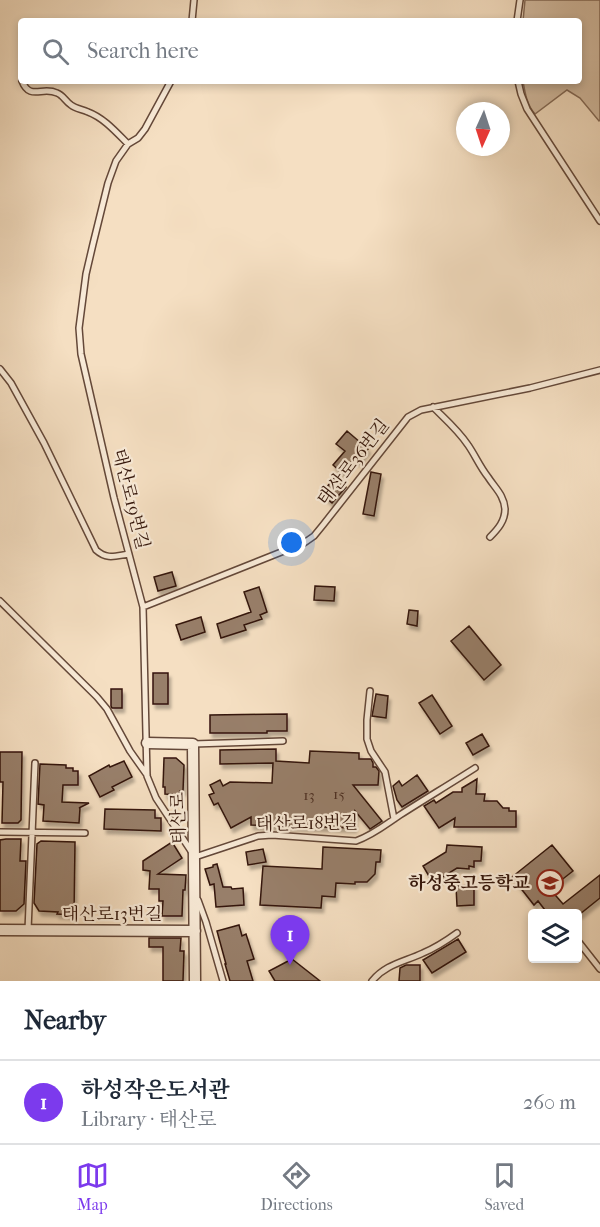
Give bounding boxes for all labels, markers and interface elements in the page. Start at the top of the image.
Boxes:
search box [18,18,582,84]
icon: search [39,35,72,68]
text: Search here [87,38,199,64]
north arrow [456,102,510,156]
street label: 태산로36번길 [313,415,394,510]
street label: 태산로19번길 [108,447,153,552]
your location [277,528,306,557]
house number: 15 [333,785,345,803]
house number: 13 [303,786,315,804]
street label: 태산로 [168,792,189,844]
street label: 태산로18번길 [256,812,358,835]
school or university icon: 하성중고등학교 [535,868,565,898]
place label: 하성중고등학교 [408,873,531,894]
street label: 태산로13번길 [62,904,162,925]
map controls [528,909,582,963]
button: layers [528,909,582,963]
pin: 1 [270,916,310,965]
text: Nearby [24,1005,106,1036]
text: 하성작은도서관 [81,1077,230,1103]
text: 1 [40,1091,47,1114]
text: 260 m [523,1091,576,1114]
text: Library · 태산로 [81,1108,217,1131]
tab: Map [76,1159,109,1214]
tab: Directions [261,1159,333,1214]
tab: Saved [484,1159,524,1214]

